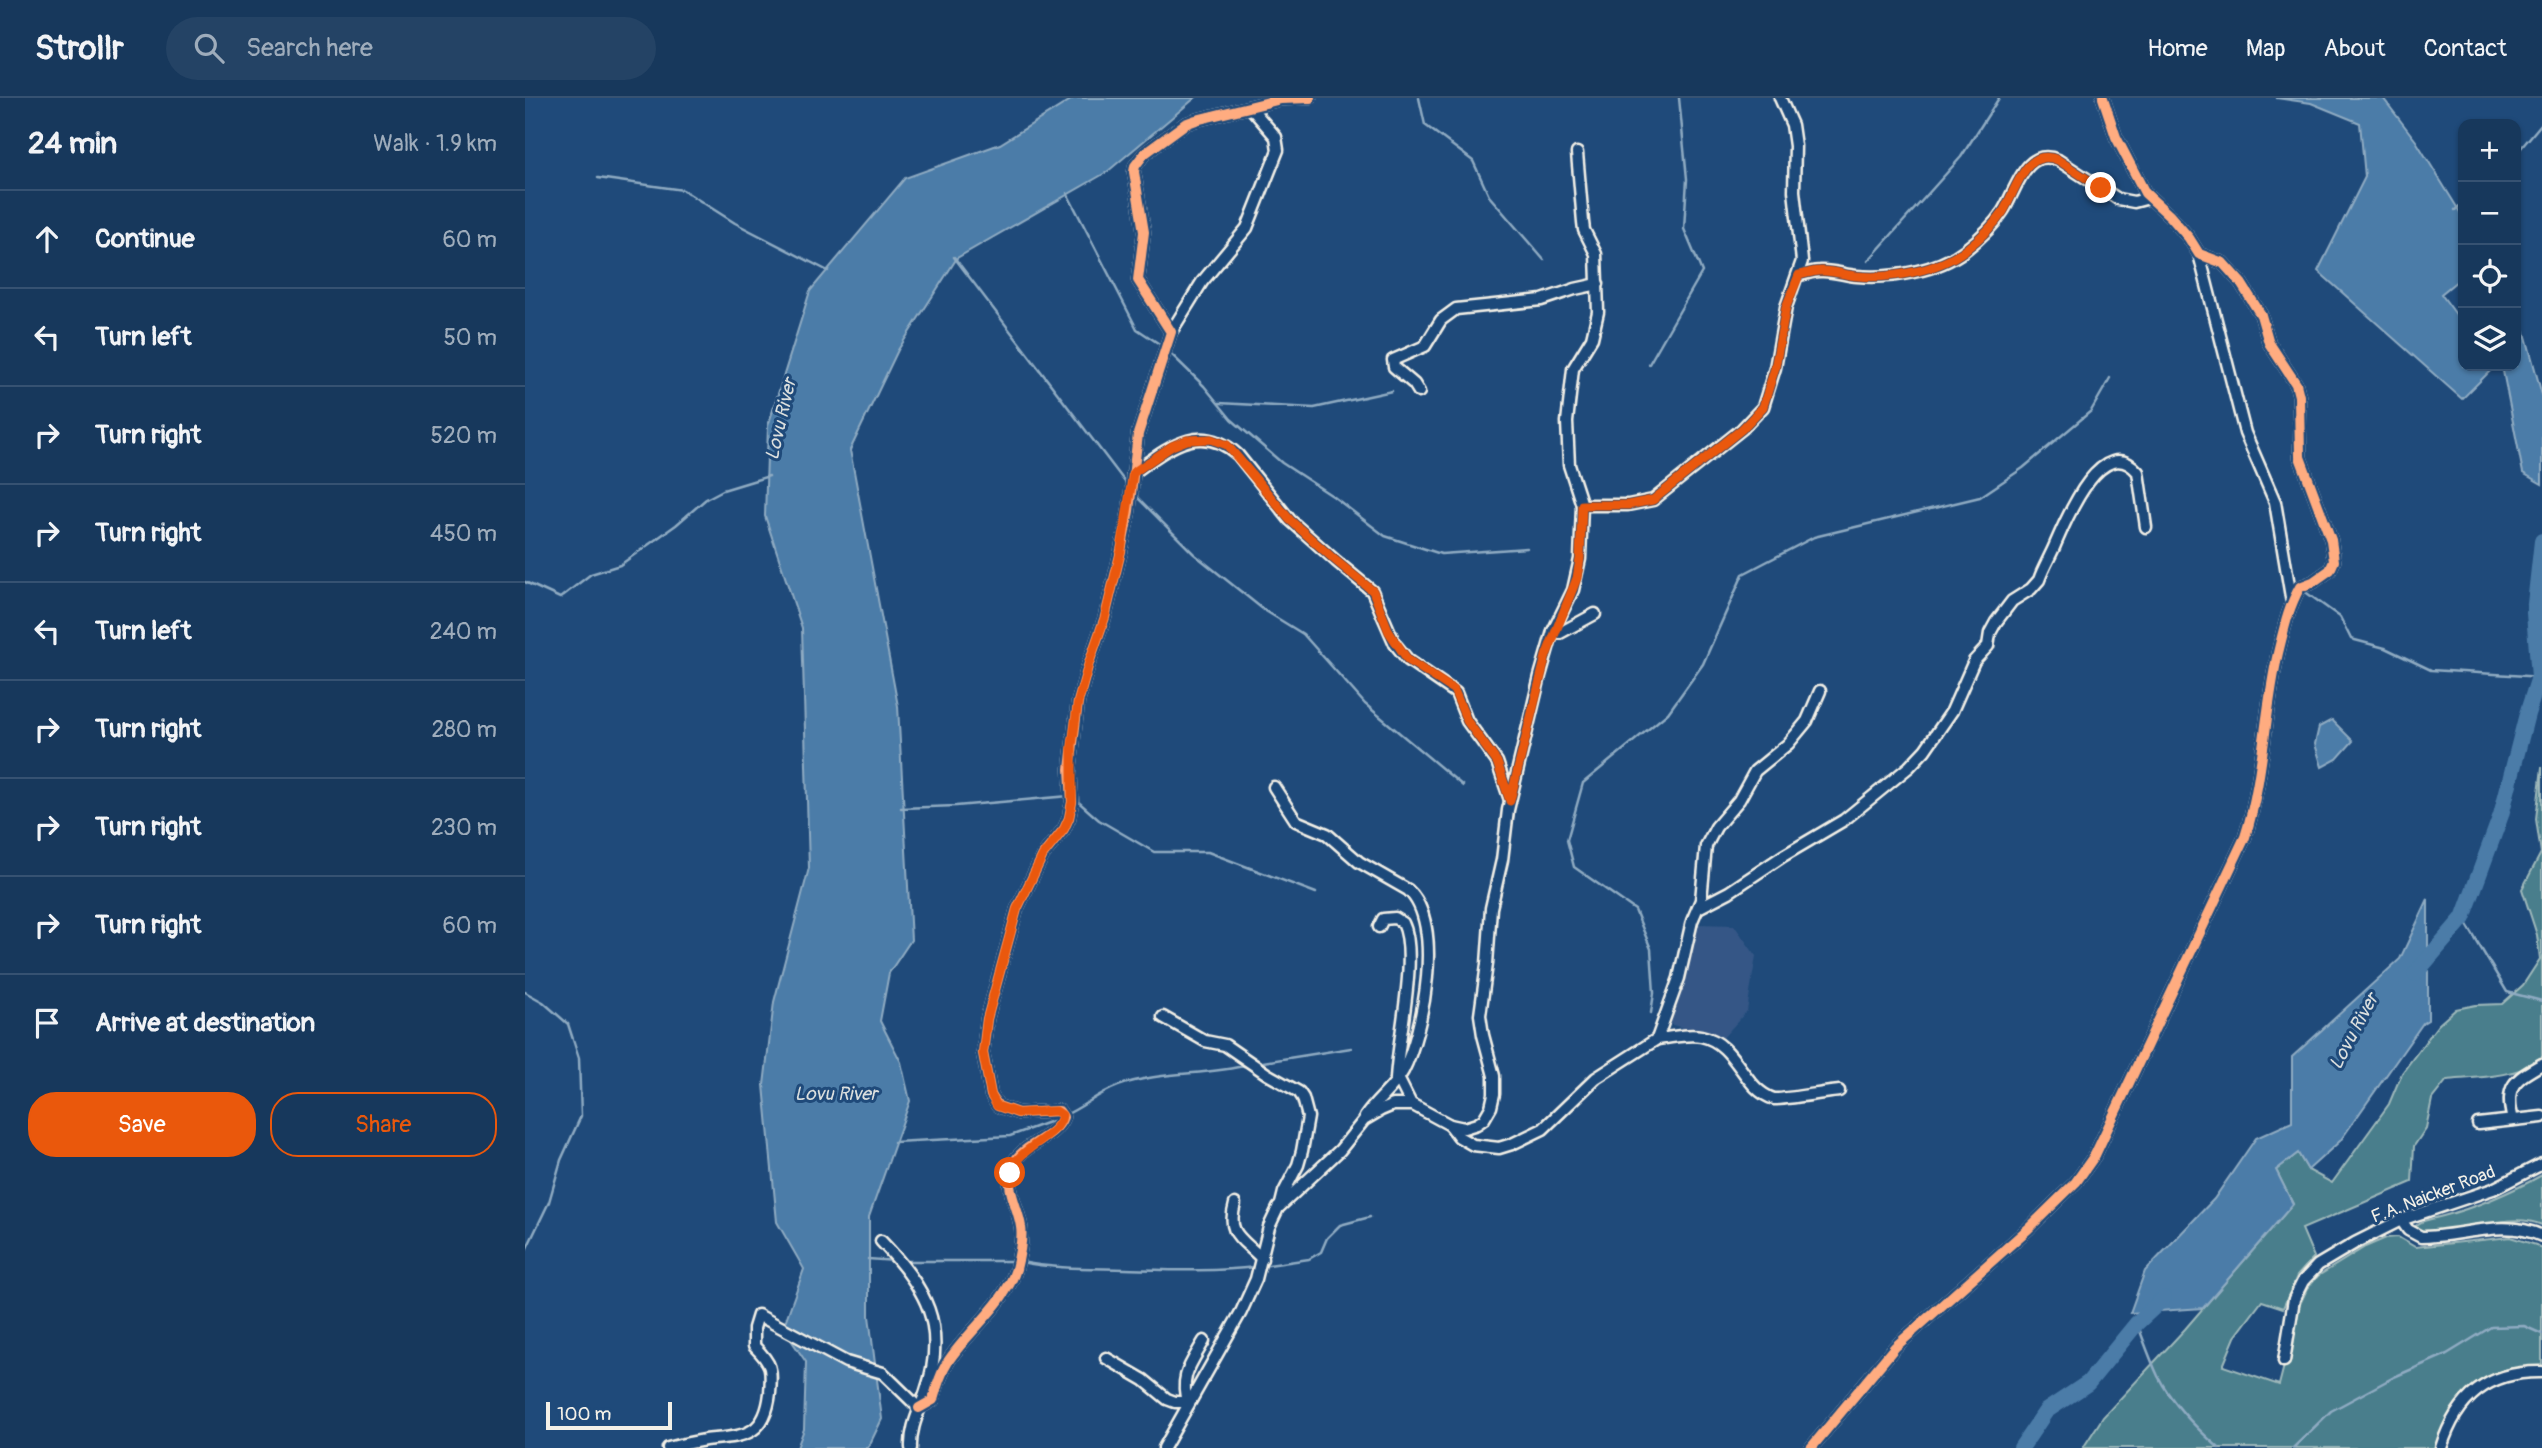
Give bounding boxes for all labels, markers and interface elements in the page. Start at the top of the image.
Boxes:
search box [166,17,656,80]
text: Strollr [35,28,124,69]
icon: search [190,29,228,67]
text: Search here [246,32,373,64]
text: Home [2147,34,2208,63]
text: Map [2246,34,2286,63]
text: About [2324,34,2386,63]
text: Contact [2424,34,2507,63]
map controls [2458,119,2521,371]
button: + [2458,119,2521,182]
text: 24 min [28,125,117,162]
text: Walk · 1.9 km [373,129,497,158]
route end [2085,172,2116,203]
button: − [2458,182,2521,245]
icon: ahead [28,220,66,258]
text: Continue [95,223,195,255]
text: 60 m [442,225,497,254]
button: locate [2458,245,2521,308]
button: layers [2458,308,2521,371]
icon: left [28,318,66,356]
text: Turn left [95,321,191,353]
text: 50 m [443,323,497,352]
water label: Lovu River [760,374,802,462]
icon: right [28,416,66,454]
text: Turn right [95,419,201,451]
text: 520 m [431,421,497,450]
icon: right [28,514,66,552]
text: Turn right [95,517,201,549]
text: 450 m [430,519,497,548]
icon: left [28,612,66,650]
text: Turn left [95,615,191,647]
text: 240 m [430,617,497,646]
icon: right [28,710,66,748]
text: Turn right [95,713,201,745]
text: 280 m [431,715,497,744]
icon: right [28,808,66,846]
text: Turn right [95,811,201,843]
text: 230 m [431,813,497,842]
icon: right [28,906,66,944]
text: Turn right [95,909,201,941]
text: 60 m [442,911,497,940]
water label: Lovu River [2324,987,2385,1074]
icon: arrive [28,1004,66,1042]
text: Arrive at destination [95,1007,315,1039]
water label: Lovu River [795,1082,880,1106]
button: Save [28,1092,256,1157]
button: Share [270,1092,497,1157]
route start [994,1157,1025,1188]
street label: F.A. Naicker Road [2368,1160,2499,1229]
scale bar [546,1399,672,1431]
text: 100 m [557,1402,611,1426]

